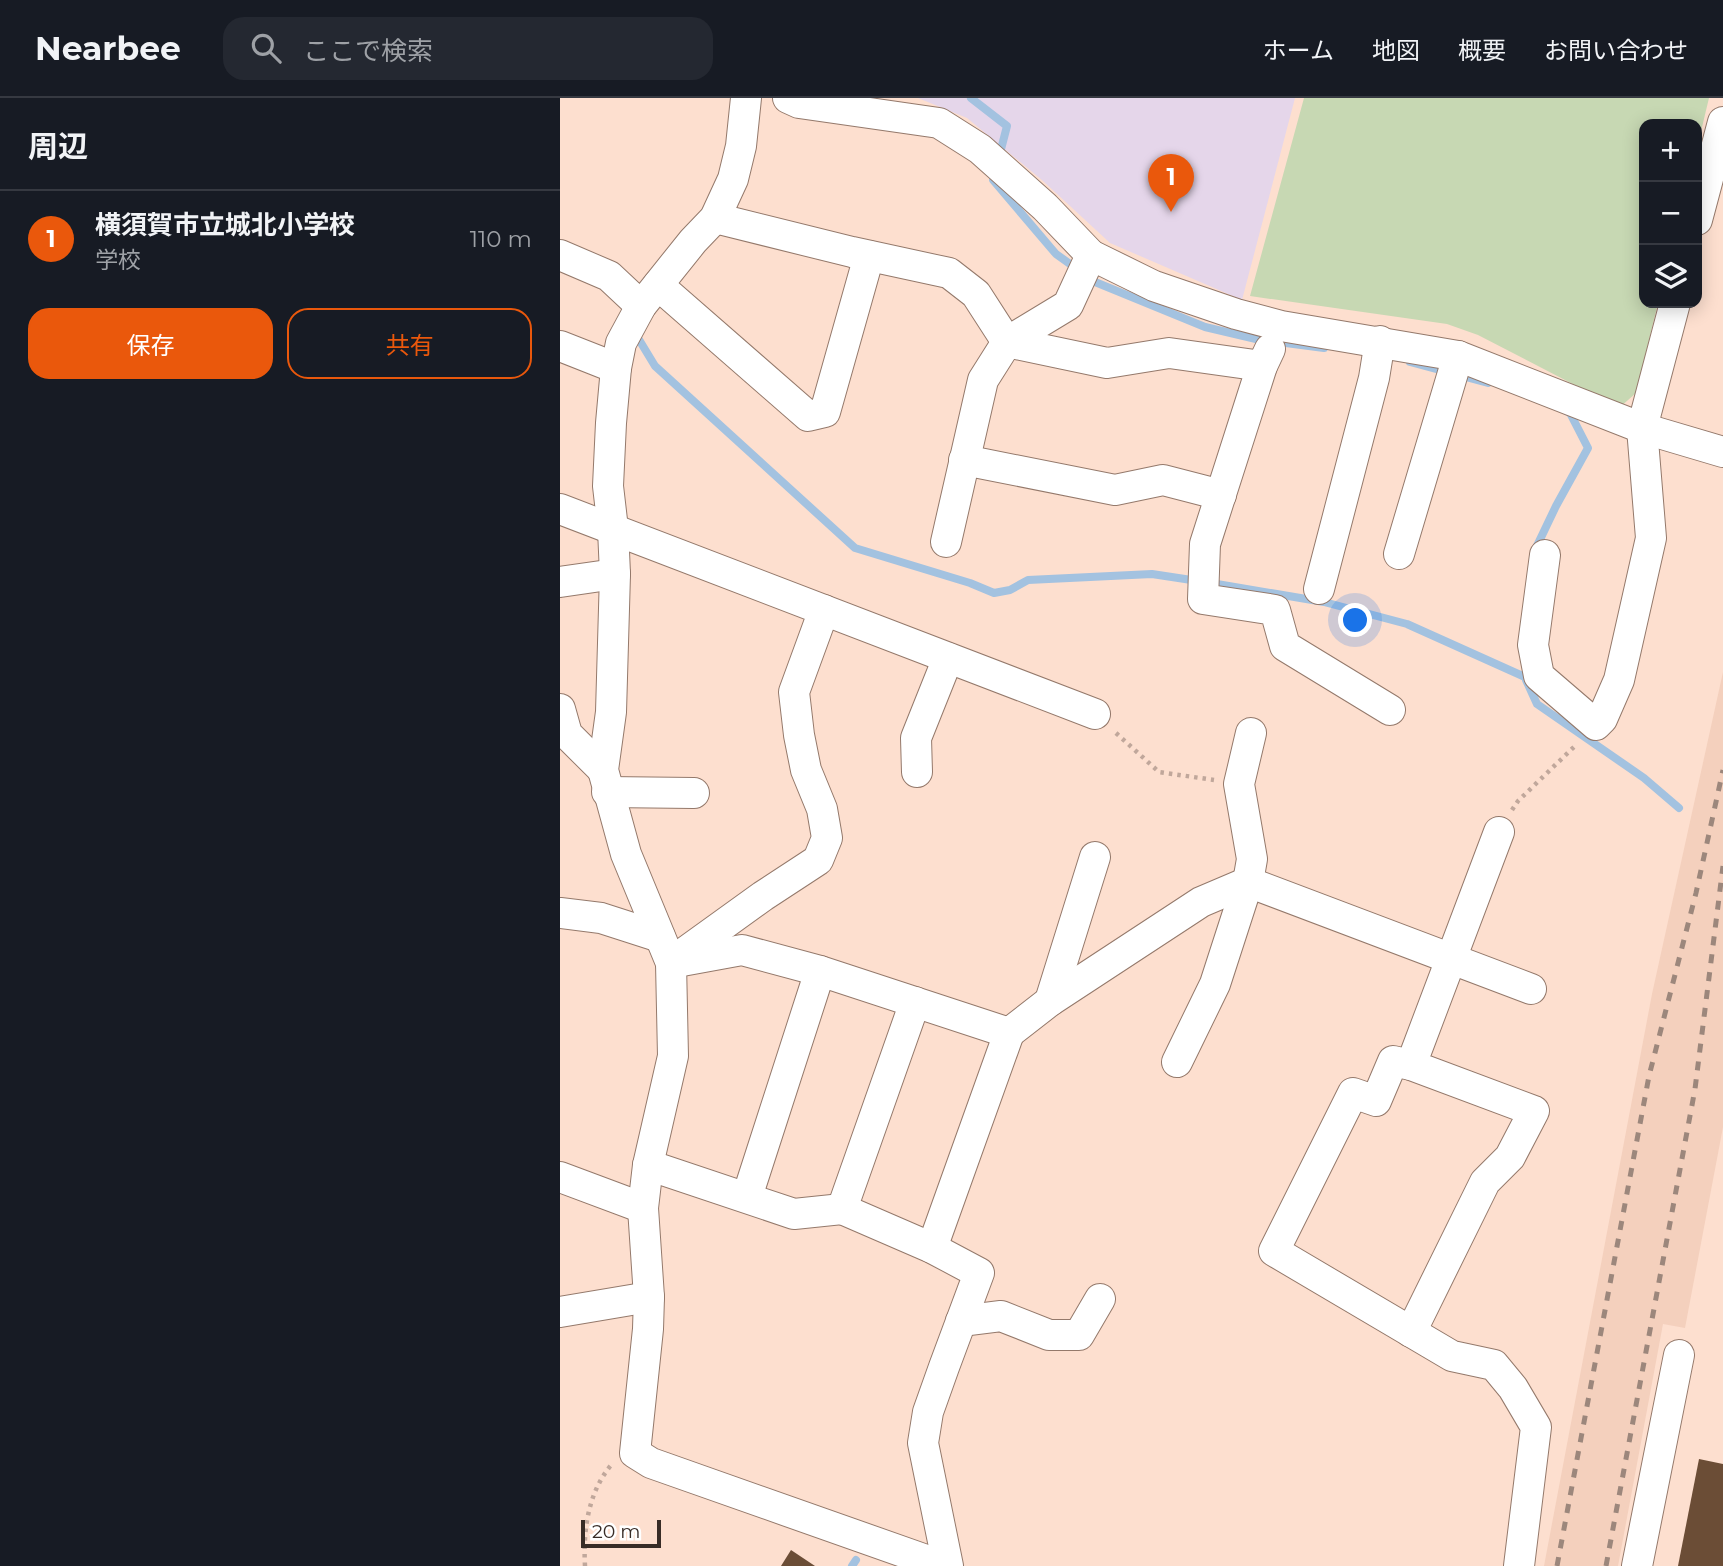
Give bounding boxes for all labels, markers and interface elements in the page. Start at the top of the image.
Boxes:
search box [223,17,713,80]
text: Nearbee [35,28,181,68]
icon: search [247,29,285,67]
text: ここで検索 [303,35,433,67]
text: ホーム [1263,36,1334,65]
text: 地図 [1372,36,1420,65]
text: 概要 [1458,36,1506,65]
text: お問い合わせ [1544,36,1688,65]
map controls [1639,119,1702,308]
button: + [1639,119,1702,182]
text: 周辺 [28,128,88,165]
pin: 1 [1148,154,1194,212]
button: − [1639,182,1702,245]
text: 横須賀市立城北小学校 [95,209,355,241]
text: 1 [46,225,56,253]
text: 110 m [470,225,532,253]
button: layers [1639,245,1702,308]
text: 学校 [95,246,141,274]
button: 保存 [28,308,273,379]
button: 共有 [287,308,532,379]
your location [1338,603,1372,637]
scale bar [581,1517,662,1549]
text: 20 m [592,1520,640,1543]

